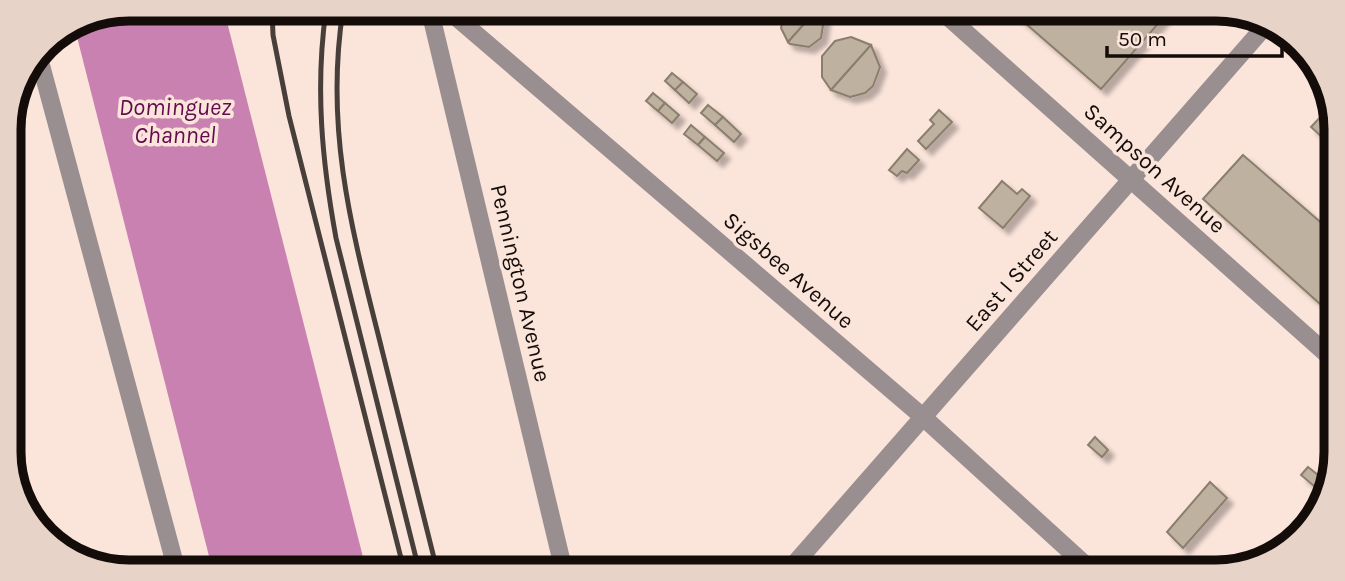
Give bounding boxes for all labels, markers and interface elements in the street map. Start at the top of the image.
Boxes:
scale bar [1107,14,1282,58]
text: 50 m [1118,27,1167,51]
water label: Dominguez Channel [119,93,232,149]
street label: Sampson Avenue [1078,98,1231,239]
street label: Pennington Avenue [485,182,556,385]
street label: Sigsbee Avenue [718,206,860,334]
street label: East I Street [960,223,1063,337]

